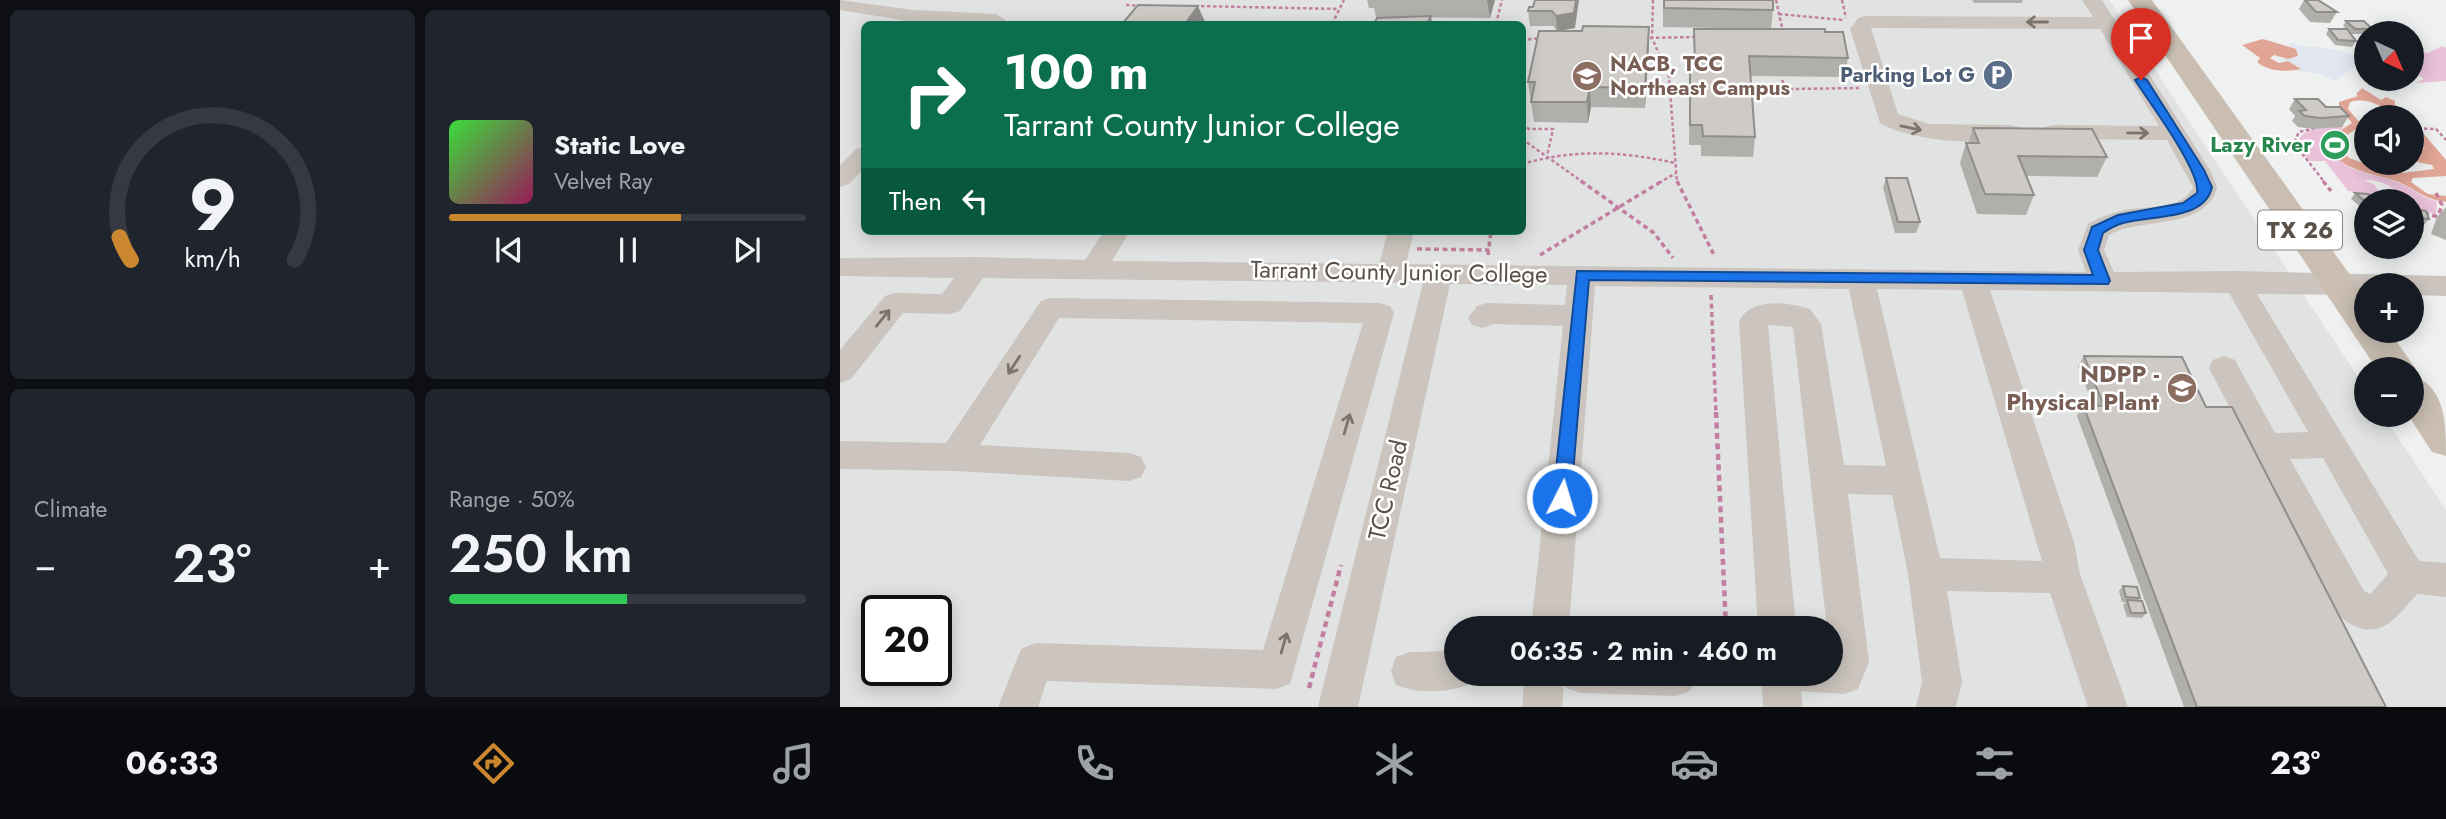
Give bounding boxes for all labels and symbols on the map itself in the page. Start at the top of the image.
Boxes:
pin [2111,8,2171,80]
one-way arrow [2026,15,2049,29]
north arrow [2354,21,2424,91]
place label: NACB, TCC Northeast Campus [1610,49,1791,103]
parking icon: Parking Lot G [1981,58,2015,92]
school or university icon: NACB, TCC Northeast Campus [1570,59,1604,93]
place label: Parking Lot G [1840,60,1975,90]
one-way arrow [1899,122,1922,136]
one-way arrow [2127,126,2150,140]
sports icon: Lazy River [2318,128,2352,162]
place label: Lazy River [2210,130,2312,160]
road number: TX 26 [2258,210,2342,249]
street label: Tarrant County Junior College [1250,251,1548,292]
one-way arrow [875,309,891,327]
one-way arrow [1006,355,1020,375]
place label: NDPP - Physical Plant [2006,356,2160,419]
school or university icon: NDPP - Physical Plant [2165,371,2199,405]
one-way arrow [1342,413,1355,435]
street label: TCC Road [1359,436,1416,543]
position arrow [1525,461,1599,535]
speed limit sign: 20 [861,595,952,686]
one-way arrow [1278,632,1291,654]

